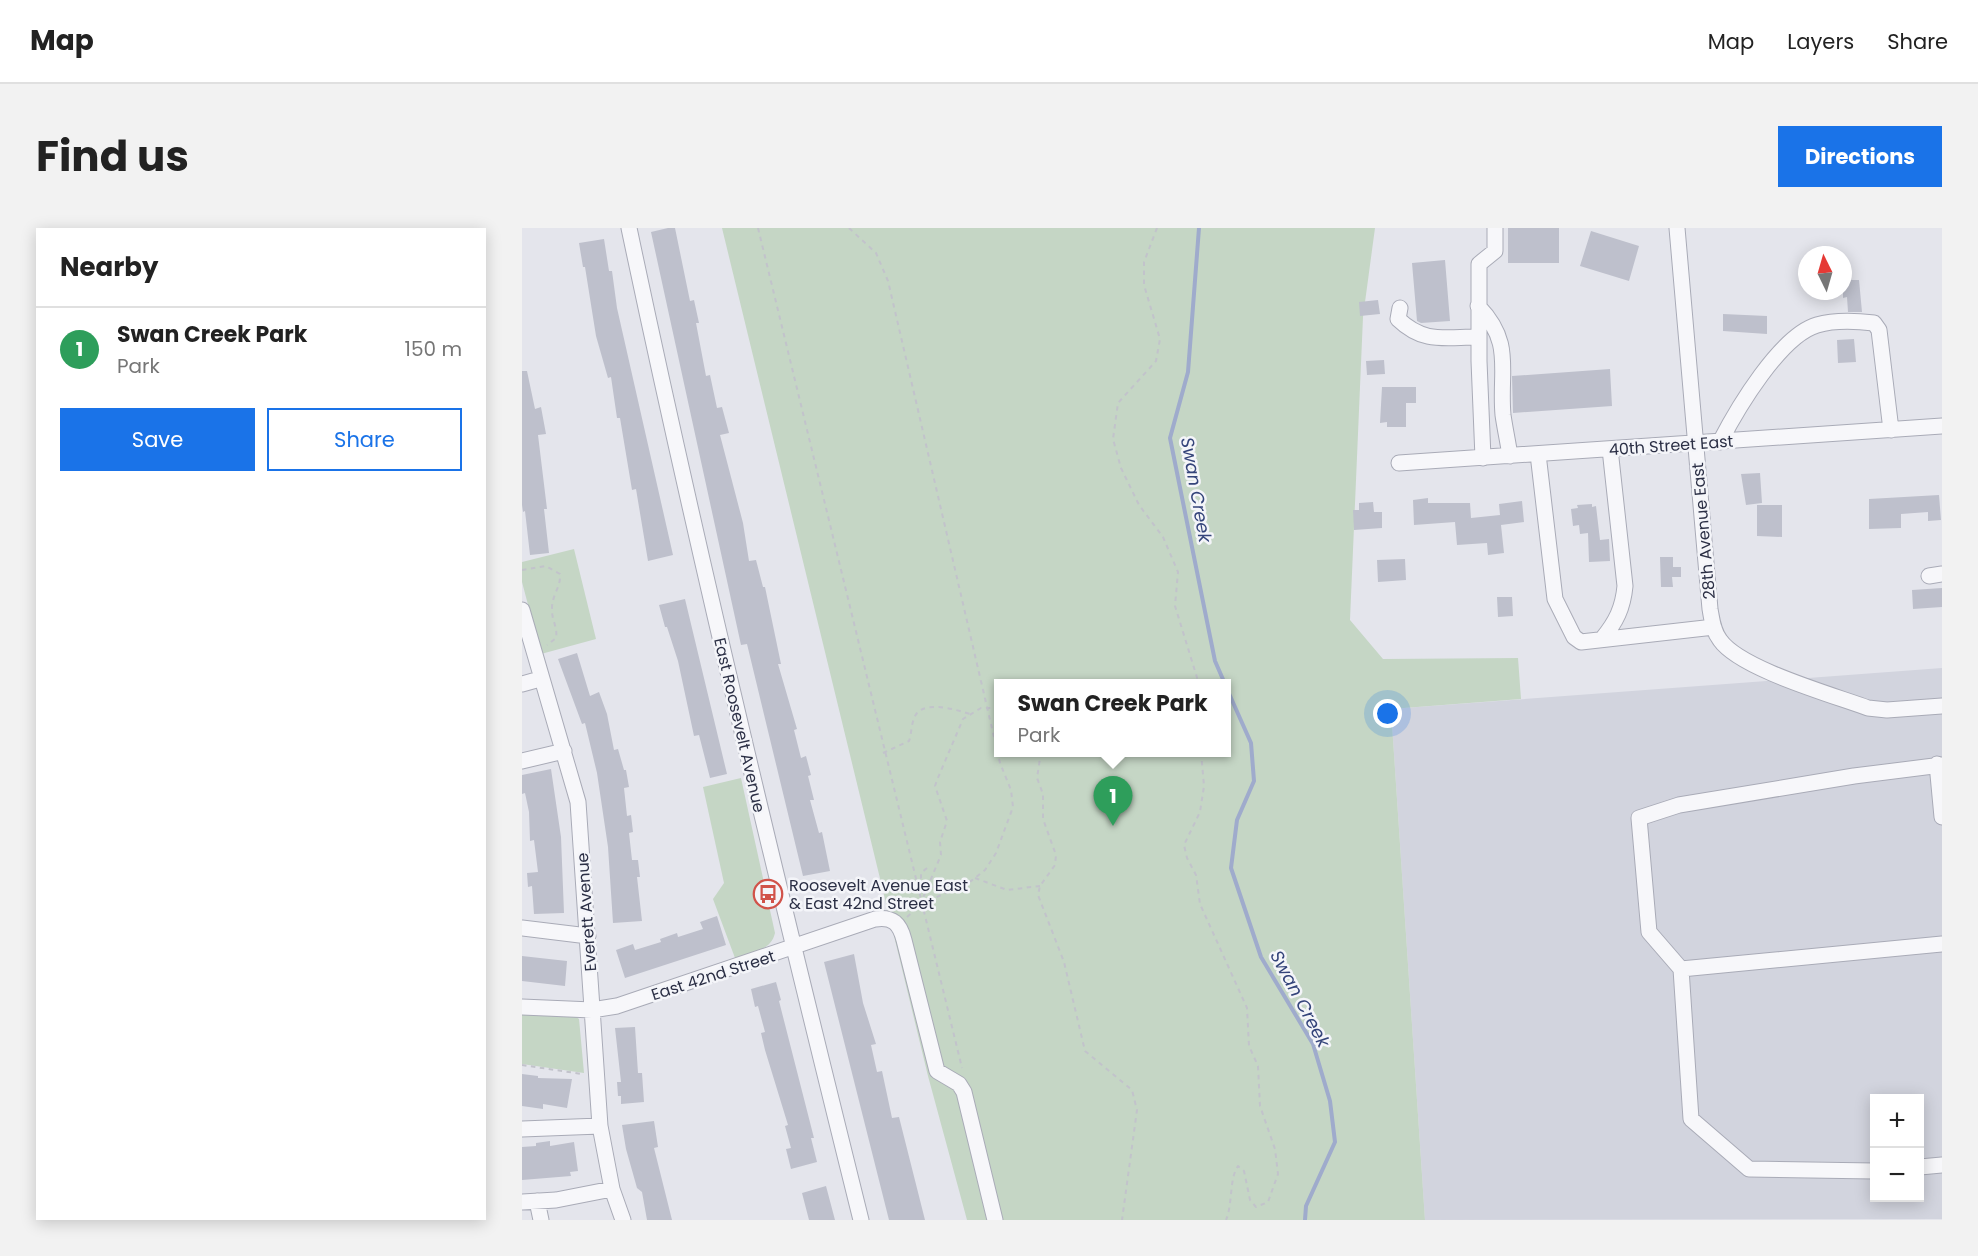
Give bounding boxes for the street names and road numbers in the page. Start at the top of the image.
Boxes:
street label: 40th Street East [1608,430,1734,461]
street label: 28th Avenue East [1686,461,1721,600]
street label: East Roosevelt Avenue [708,635,771,815]
street label: Everett Avenue [571,852,602,972]
street label: East 42nd Street [648,945,778,1006]

